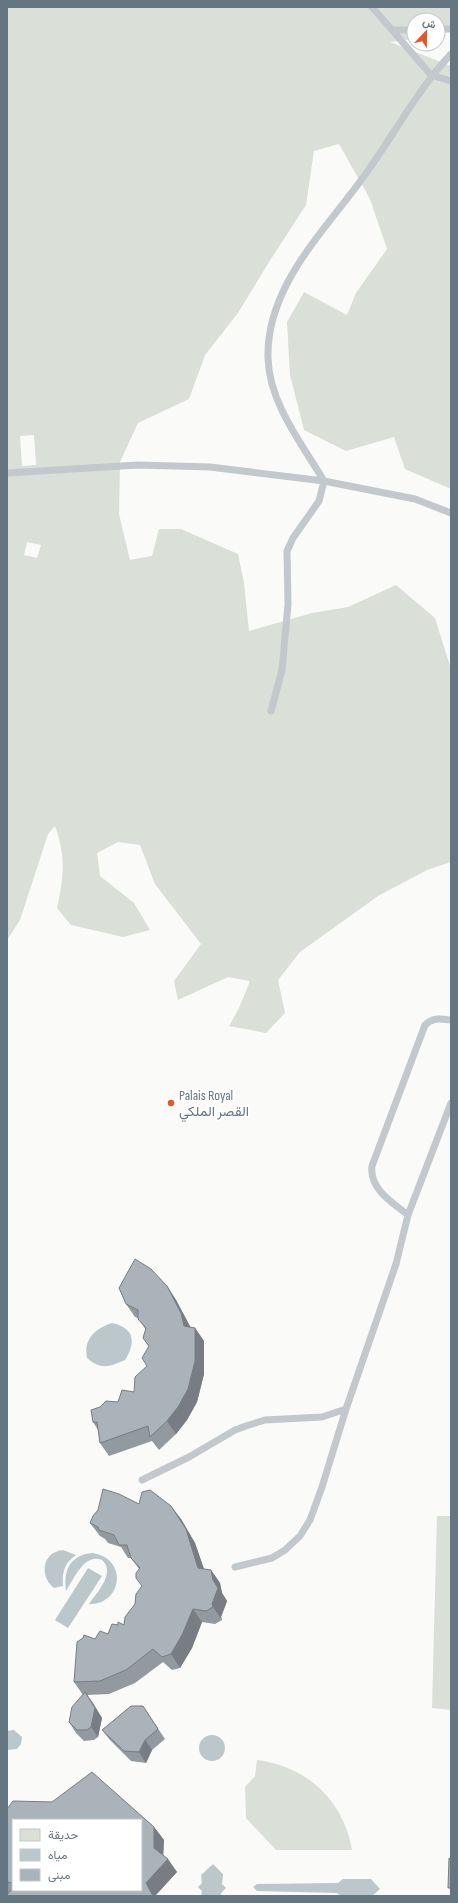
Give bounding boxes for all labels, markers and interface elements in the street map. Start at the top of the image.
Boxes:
north arrow [406,12,446,52]
text: ش [421,15,438,32]
place label: Palais Royal القصر الملكي [179,1087,249,1123]
marker: Palais Royal القصر الملكي [166,1098,176,1108]
legend [12,1819,142,1891]
text: حديقة [48,1828,78,1843]
text: مياه [48,1848,67,1863]
text: مبنى [48,1868,70,1883]

